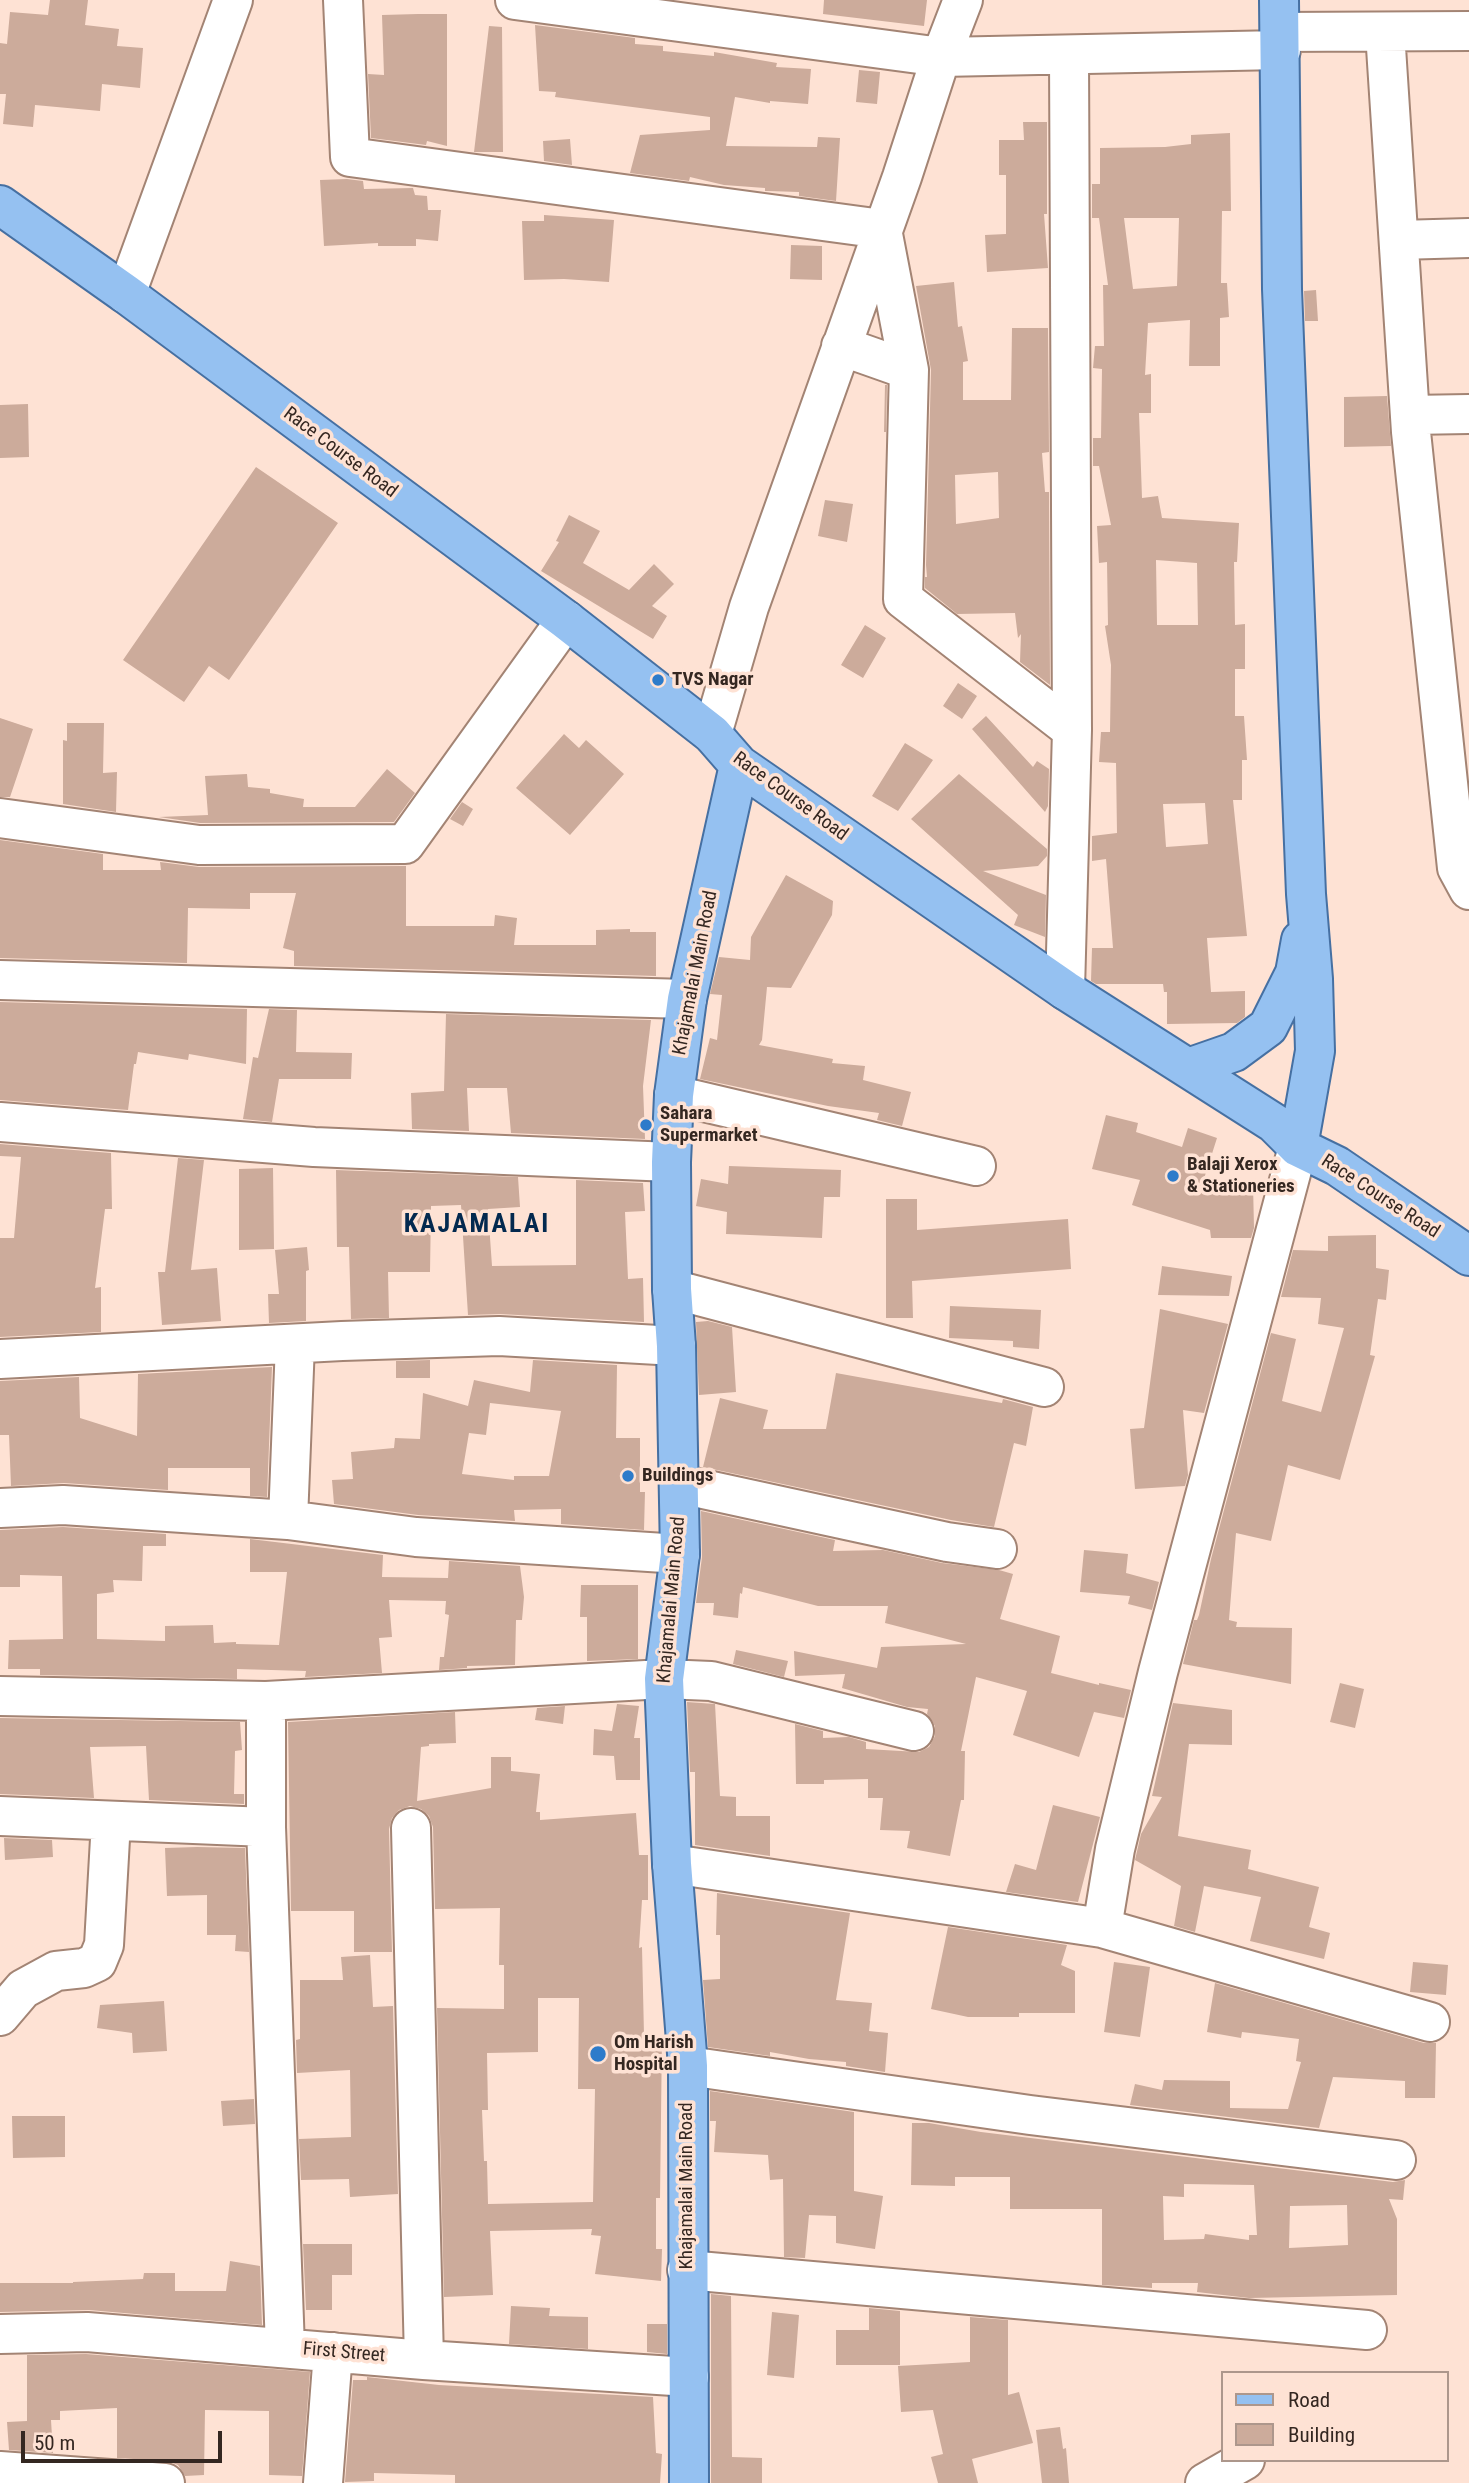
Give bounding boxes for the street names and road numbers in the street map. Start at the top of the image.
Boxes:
street label: Race Course Road [279,403,401,503]
street label: Race Course Road [728,748,852,846]
street label: Khajamalai Main Road [669,889,723,1057]
street label: Race Course Road [1317,1150,1443,1244]
street label: Khajamalai Main Road [653,1516,691,1684]
street label: Khajamalai Main Road [676,2102,698,2270]
street label: First Street [302,2338,386,2368]

